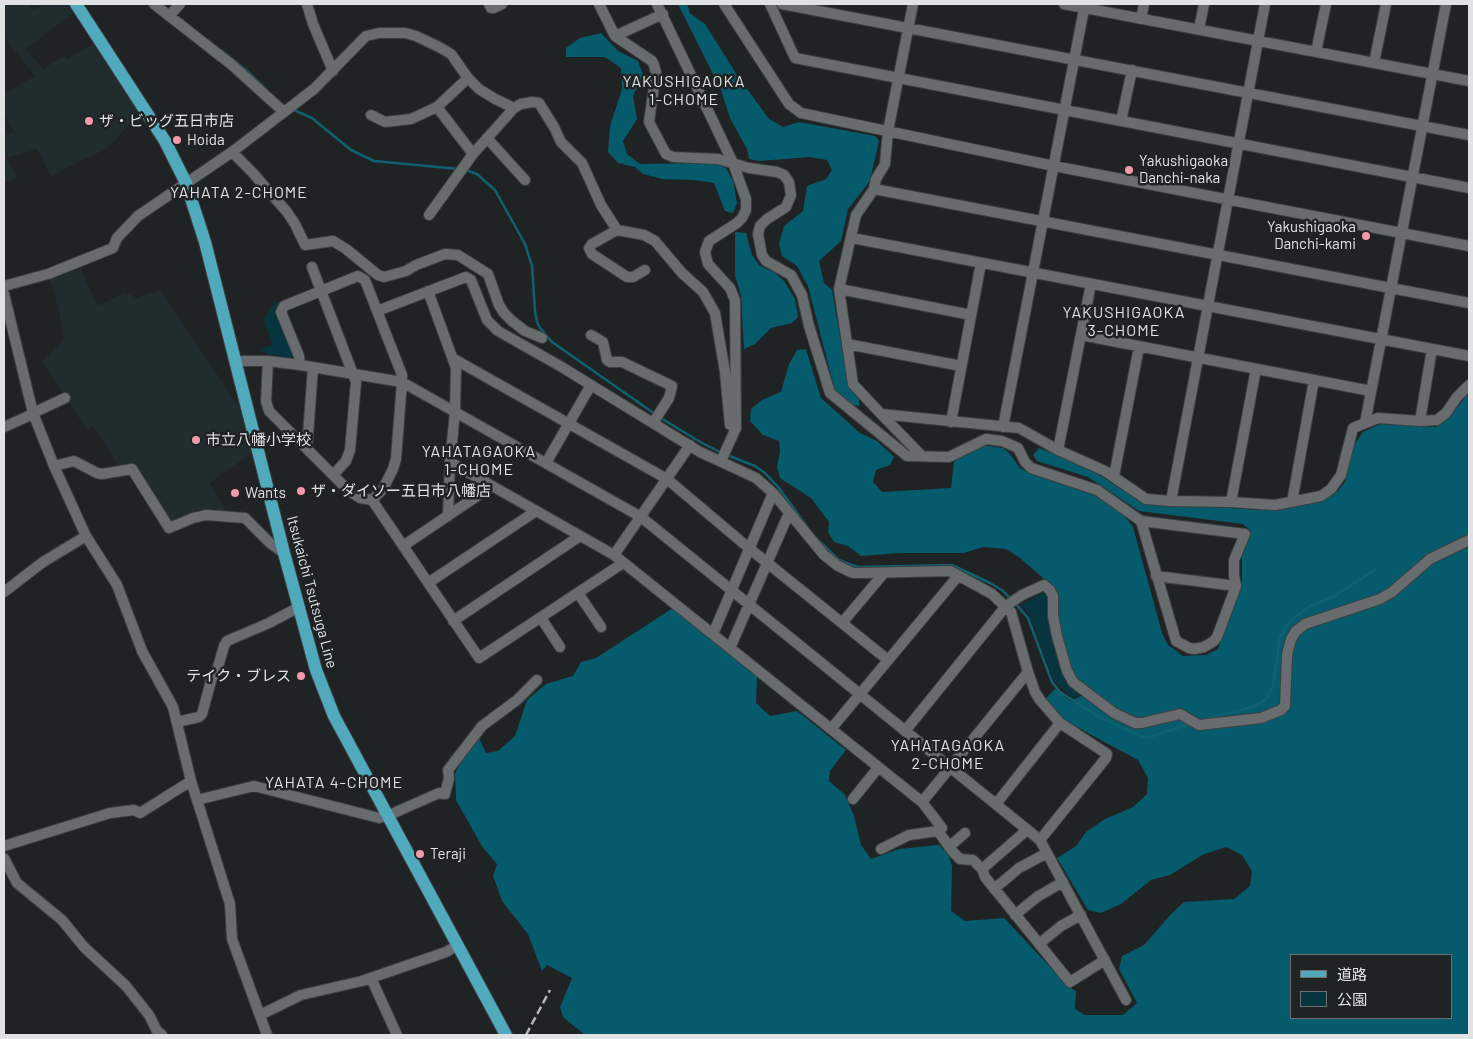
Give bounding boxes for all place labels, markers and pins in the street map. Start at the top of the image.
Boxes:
place label: ザ・ビッグ五日市店 [99,112,234,130]
marker: ザ・ビッグ五日市店 [83,115,95,127]
place label: Hoida [187,131,225,149]
marker: Hoida [171,134,183,146]
place label: Yakushigaoka Danchi-naka [1139,152,1228,187]
marker: Yakushigaoka Danchi-naka [1123,164,1135,176]
place label: Yakushigaoka Danchi-kami [1267,218,1356,253]
marker: Yakushigaoka Danchi-kami [1360,230,1372,242]
place label: 市立八幡小学校 [206,431,311,449]
marker: 市立八幡小学校 [190,434,202,446]
place label: ザ・ダイソー五日市八幡店 [311,482,491,500]
place label: Wants [245,484,286,502]
marker: ザ・ダイソー五日市八幡店 [295,485,307,497]
marker: Wants [229,487,241,499]
place label: テイク・ブレス [186,667,291,685]
marker: テイク・ブレス [295,670,307,682]
place label: Teraji [430,845,466,863]
marker: Teraji [414,848,426,860]

